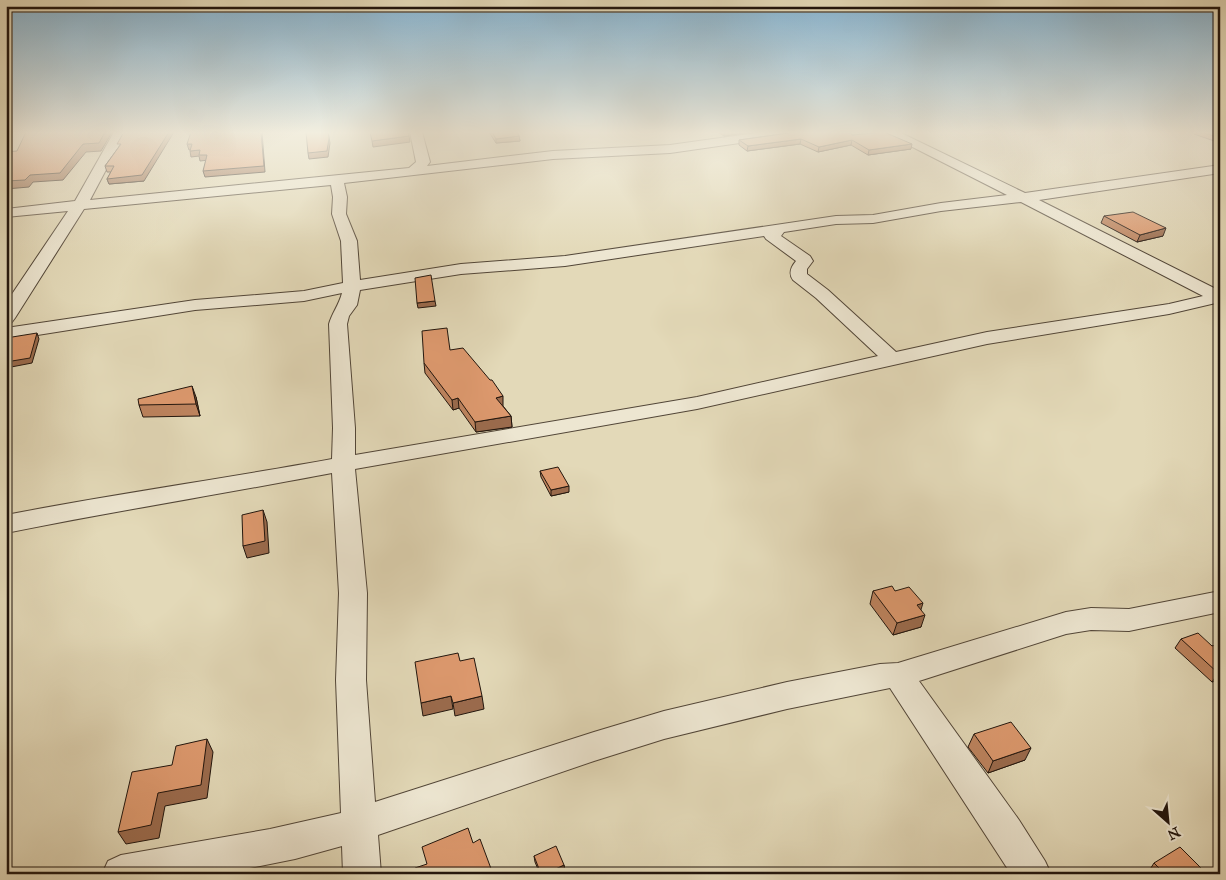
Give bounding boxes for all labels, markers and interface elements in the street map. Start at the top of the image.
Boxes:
north arrow [1144,798,1194,848]
text: N [1164,823,1183,843]

